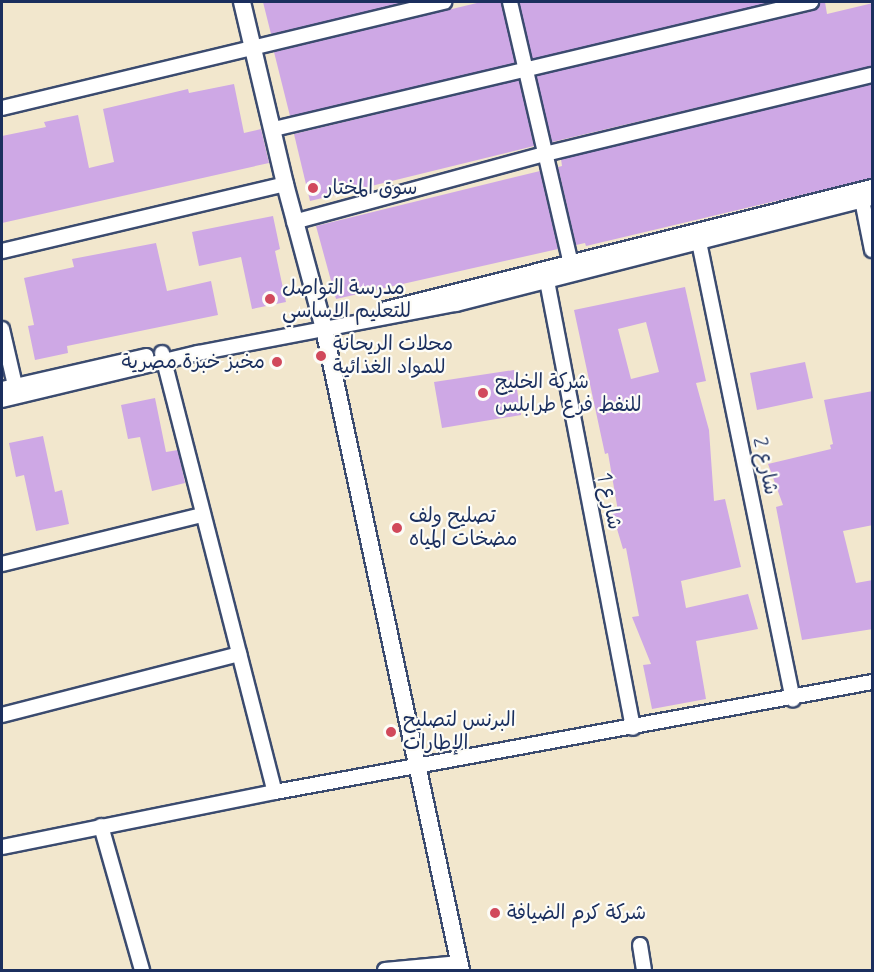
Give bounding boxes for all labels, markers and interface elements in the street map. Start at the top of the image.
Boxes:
place label: سوق المختار [325,176,418,200]
marker: سوق المختار [306,181,320,195]
place label: مدرسة التواصل للتعليم الاساسي [282,276,411,323]
marker: مدرسة التواصل للتعليم الاساسي [263,292,277,306]
place label: محلات الريحانة للمواد الغذائية [333,332,453,379]
marker: محلات الريحانة للمواد الغذائية [314,349,328,363]
place label: مخبز خبزة مصرية [122,350,265,374]
marker: مخبز خبزة مصرية [270,355,284,369]
place label: شركة الخليج للنفط فرع طرابلس [495,370,642,417]
marker: شركة الخليج للنفط فرع طرابلس [476,386,490,400]
street label: شارع 2 [747,435,783,497]
street label: شارع 1 [592,470,626,532]
place label: تصليح ولف مضخات المياه [409,504,517,551]
marker: تصليح ولف مضخات المياه [390,521,404,535]
place label: البرنس لتصليح الإطارات [403,708,516,755]
marker: البرنس لتصليح الإطارات [384,725,398,739]
place label: شركة كرم الضيافة [507,901,646,925]
marker: شركة كرم الضيافة [488,906,502,920]

